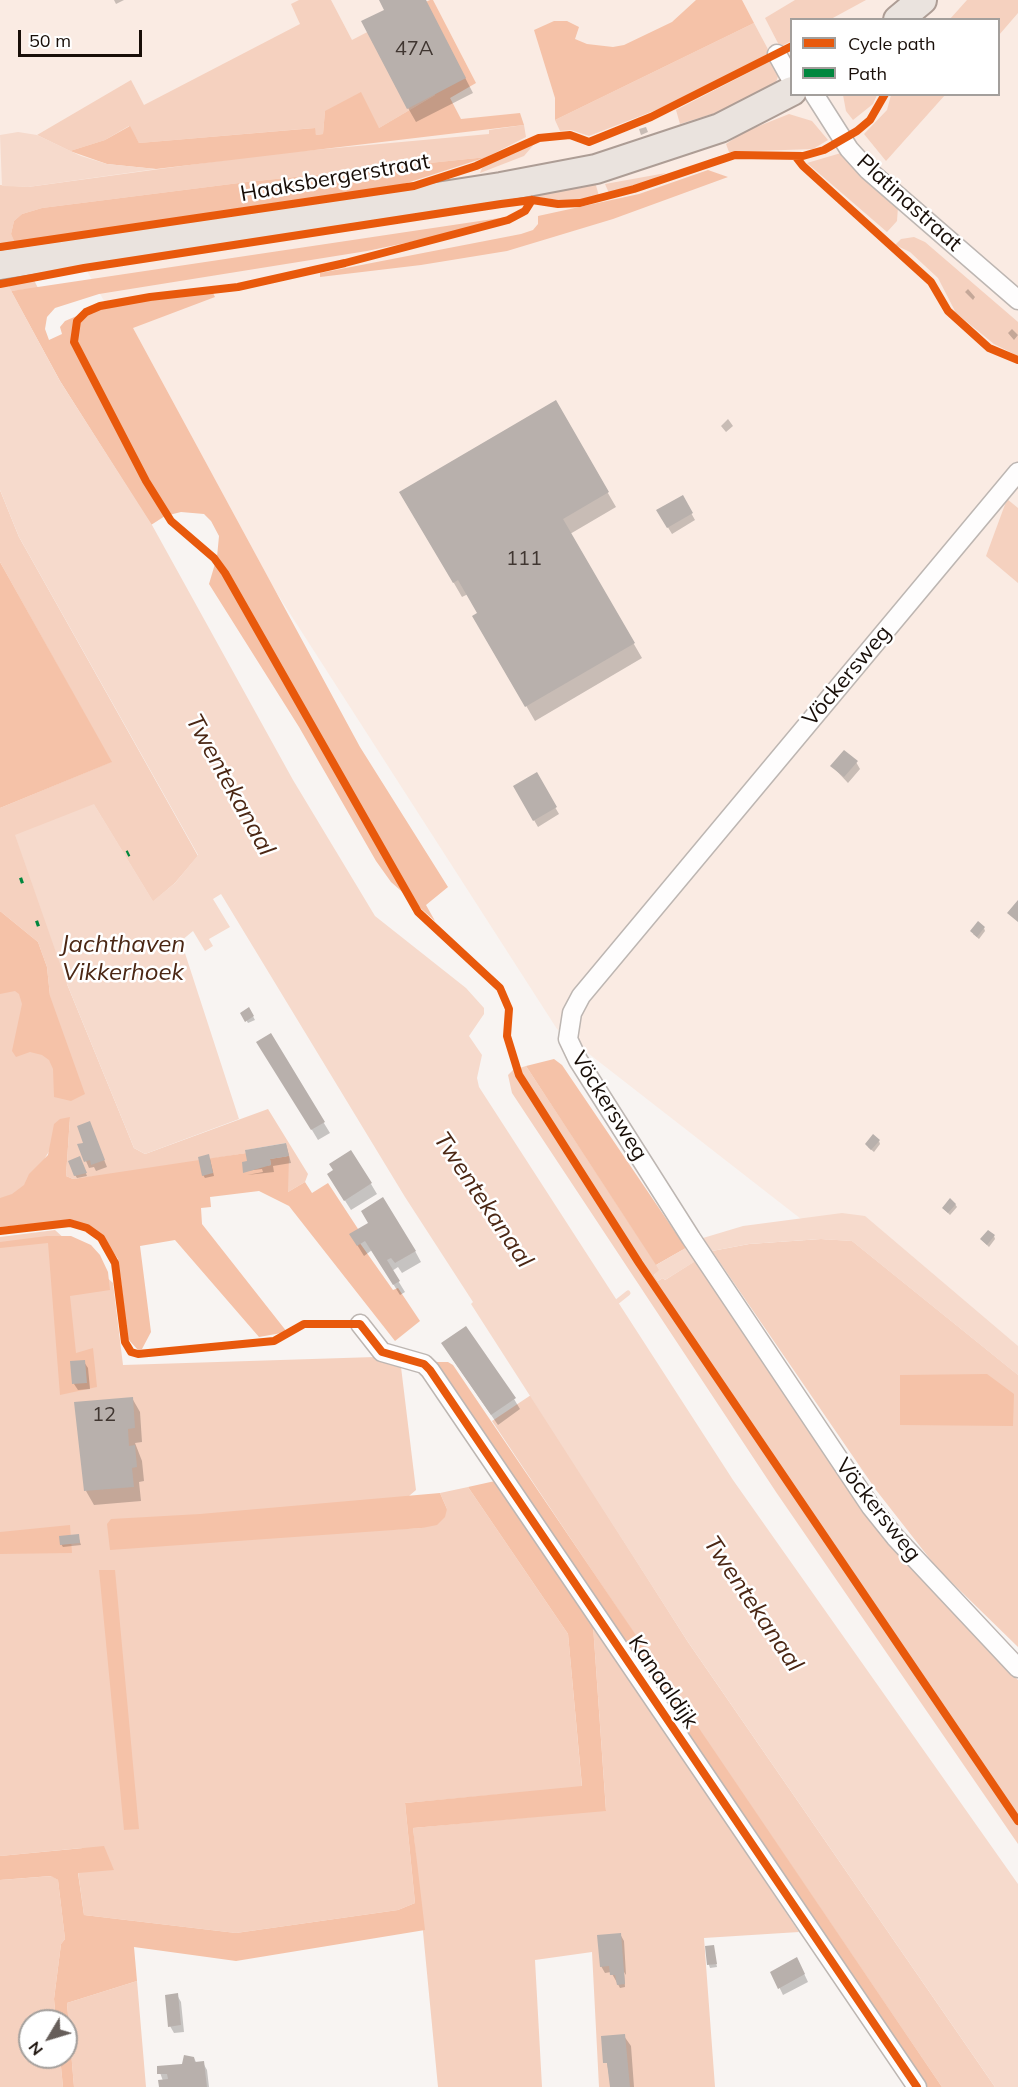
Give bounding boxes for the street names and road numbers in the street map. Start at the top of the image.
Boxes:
street label: Haaksbergerstraat [238,148,432,208]
street label: Platinastraat [851,149,967,257]
street label: Vöckersweg [797,620,897,732]
street label: Vöckersweg [565,1047,653,1165]
street label: Vöckersweg [830,1453,926,1567]
street label: Kanaaldijk [622,1630,704,1734]

